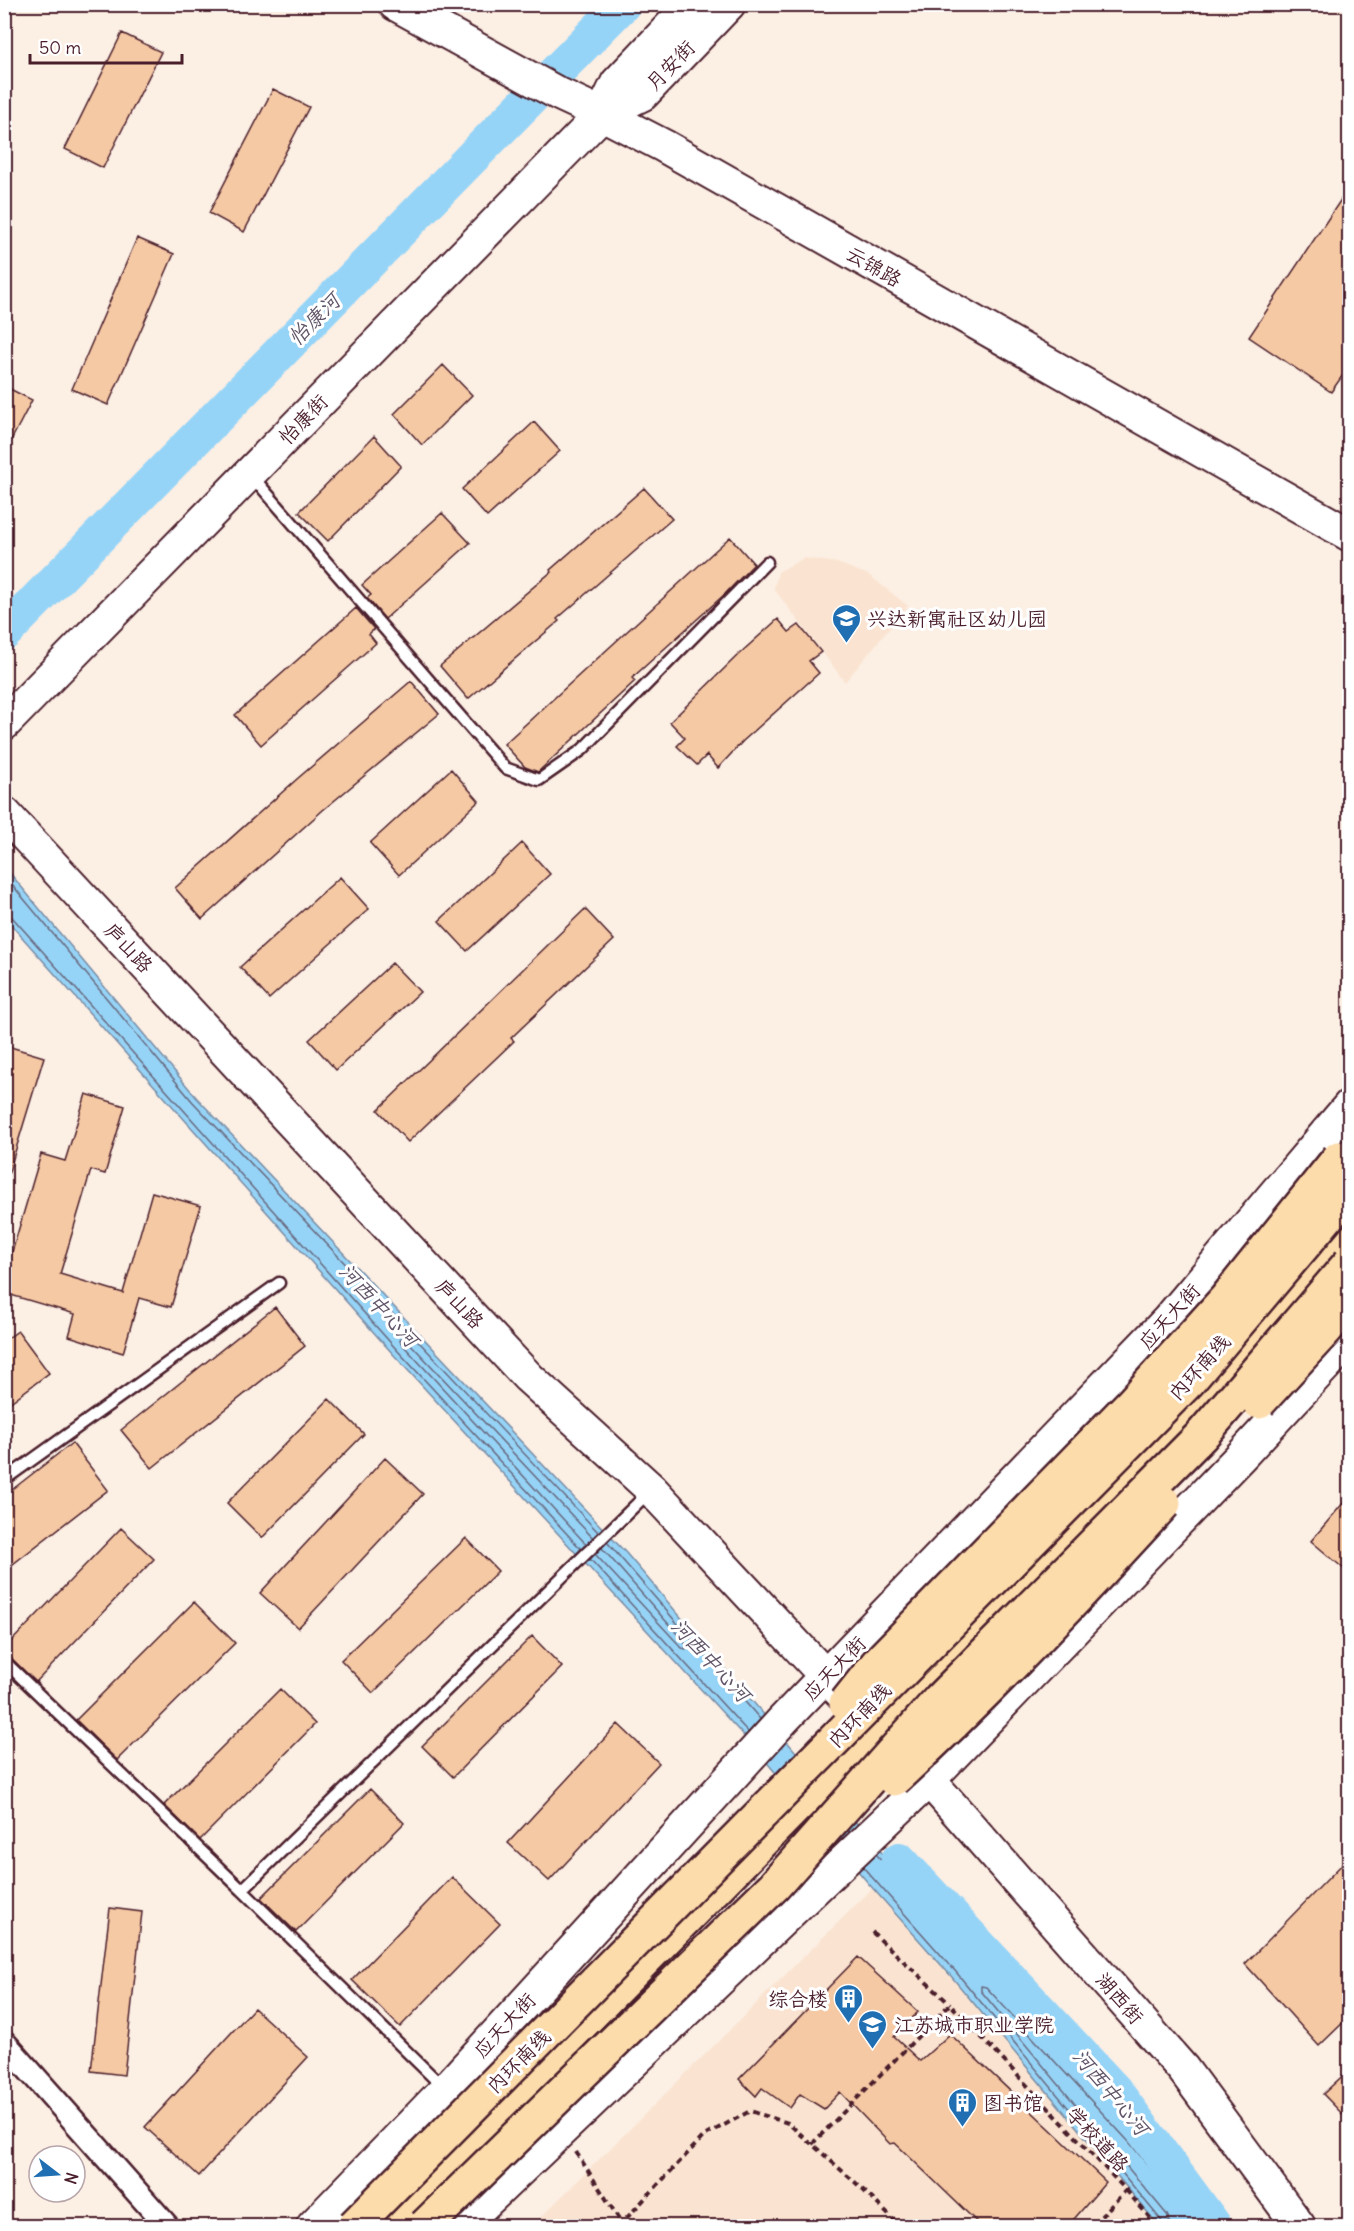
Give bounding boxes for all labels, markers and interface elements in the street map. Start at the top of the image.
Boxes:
scale bar [30,27,182,65]
street label: 月安街 [640,35,700,95]
text: 50 m [39,36,81,59]
street label: 云锦路 [842,240,907,292]
water label: 怡康河 [282,285,348,351]
street label: 怡康街 [273,389,333,449]
school or university icon: 兴达新寓社区幼儿园 [830,602,862,644]
place label: 兴达新寓社区幼儿园 [867,606,1047,631]
street label: 庐山路 [99,917,159,978]
water label: 河西中心河 [333,1257,427,1355]
street label: 庐山路 [430,1273,490,1334]
street label: 应天大街 [1133,1278,1205,1354]
street label: 内环南线 [1163,1329,1235,1405]
water label: 河西中心河 [665,1612,759,1710]
street label: 应天大街 [797,1631,871,1705]
street label: 内环南线 [822,1678,896,1752]
street label: 湖西街 [1091,1967,1149,2029]
building icon: 综合楼 [833,1982,865,2024]
place label: 综合楼 [768,1986,828,2011]
street label: 应天大街 [468,1987,540,2063]
school or university icon: 江苏城市职业学院 [857,2008,889,2050]
place label: 江苏城市职业学院 [894,2012,1054,2037]
street label: 内环南线 [481,2024,555,2098]
water label: 河西中心河 [1067,2043,1157,2143]
building icon: 图书馆 [946,2086,978,2128]
place label: 图书馆 [983,2090,1043,2115]
street label: 学校道路 [1062,2101,1135,2178]
north arrow [27,2144,87,2204]
text: N [60,2170,83,2187]

